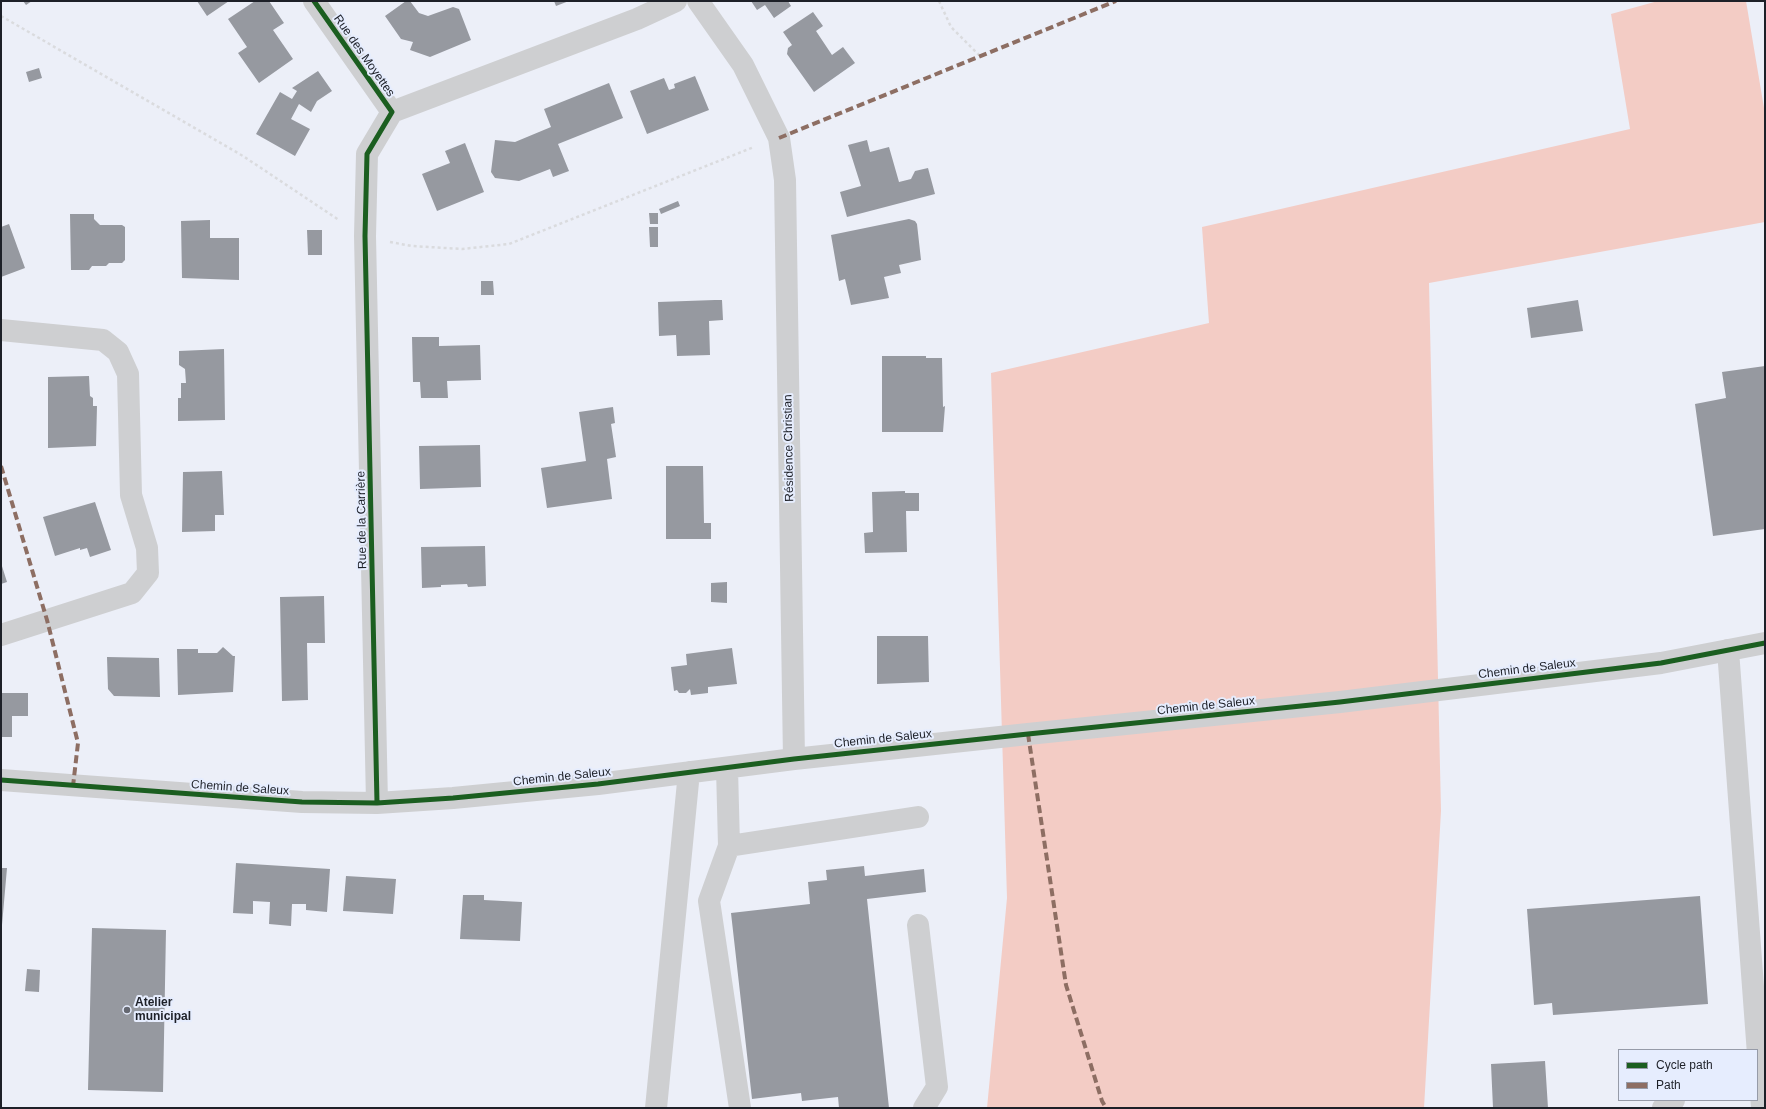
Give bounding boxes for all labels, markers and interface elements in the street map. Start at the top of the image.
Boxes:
street label: Rue des Moyettes [330,12,398,100]
street label: Résidence Christian [781,394,797,502]
street label: Rue de la Carrière [354,471,370,569]
street label: Chemin de Saleux [1477,656,1577,682]
street label: Chemin de Saleux [1156,694,1256,718]
street label: Chemin de Saleux [833,727,933,751]
street label: Chemin de Saleux [512,765,612,789]
street label: Chemin de Saleux [191,777,289,799]
place label: Atelier municipal [135,996,191,1024]
marker: Atelier municipal [122,1005,132,1015]
legend [1618,1049,1758,1101]
text: Cycle path [1656,1058,1713,1072]
text: Path [1656,1078,1681,1092]

